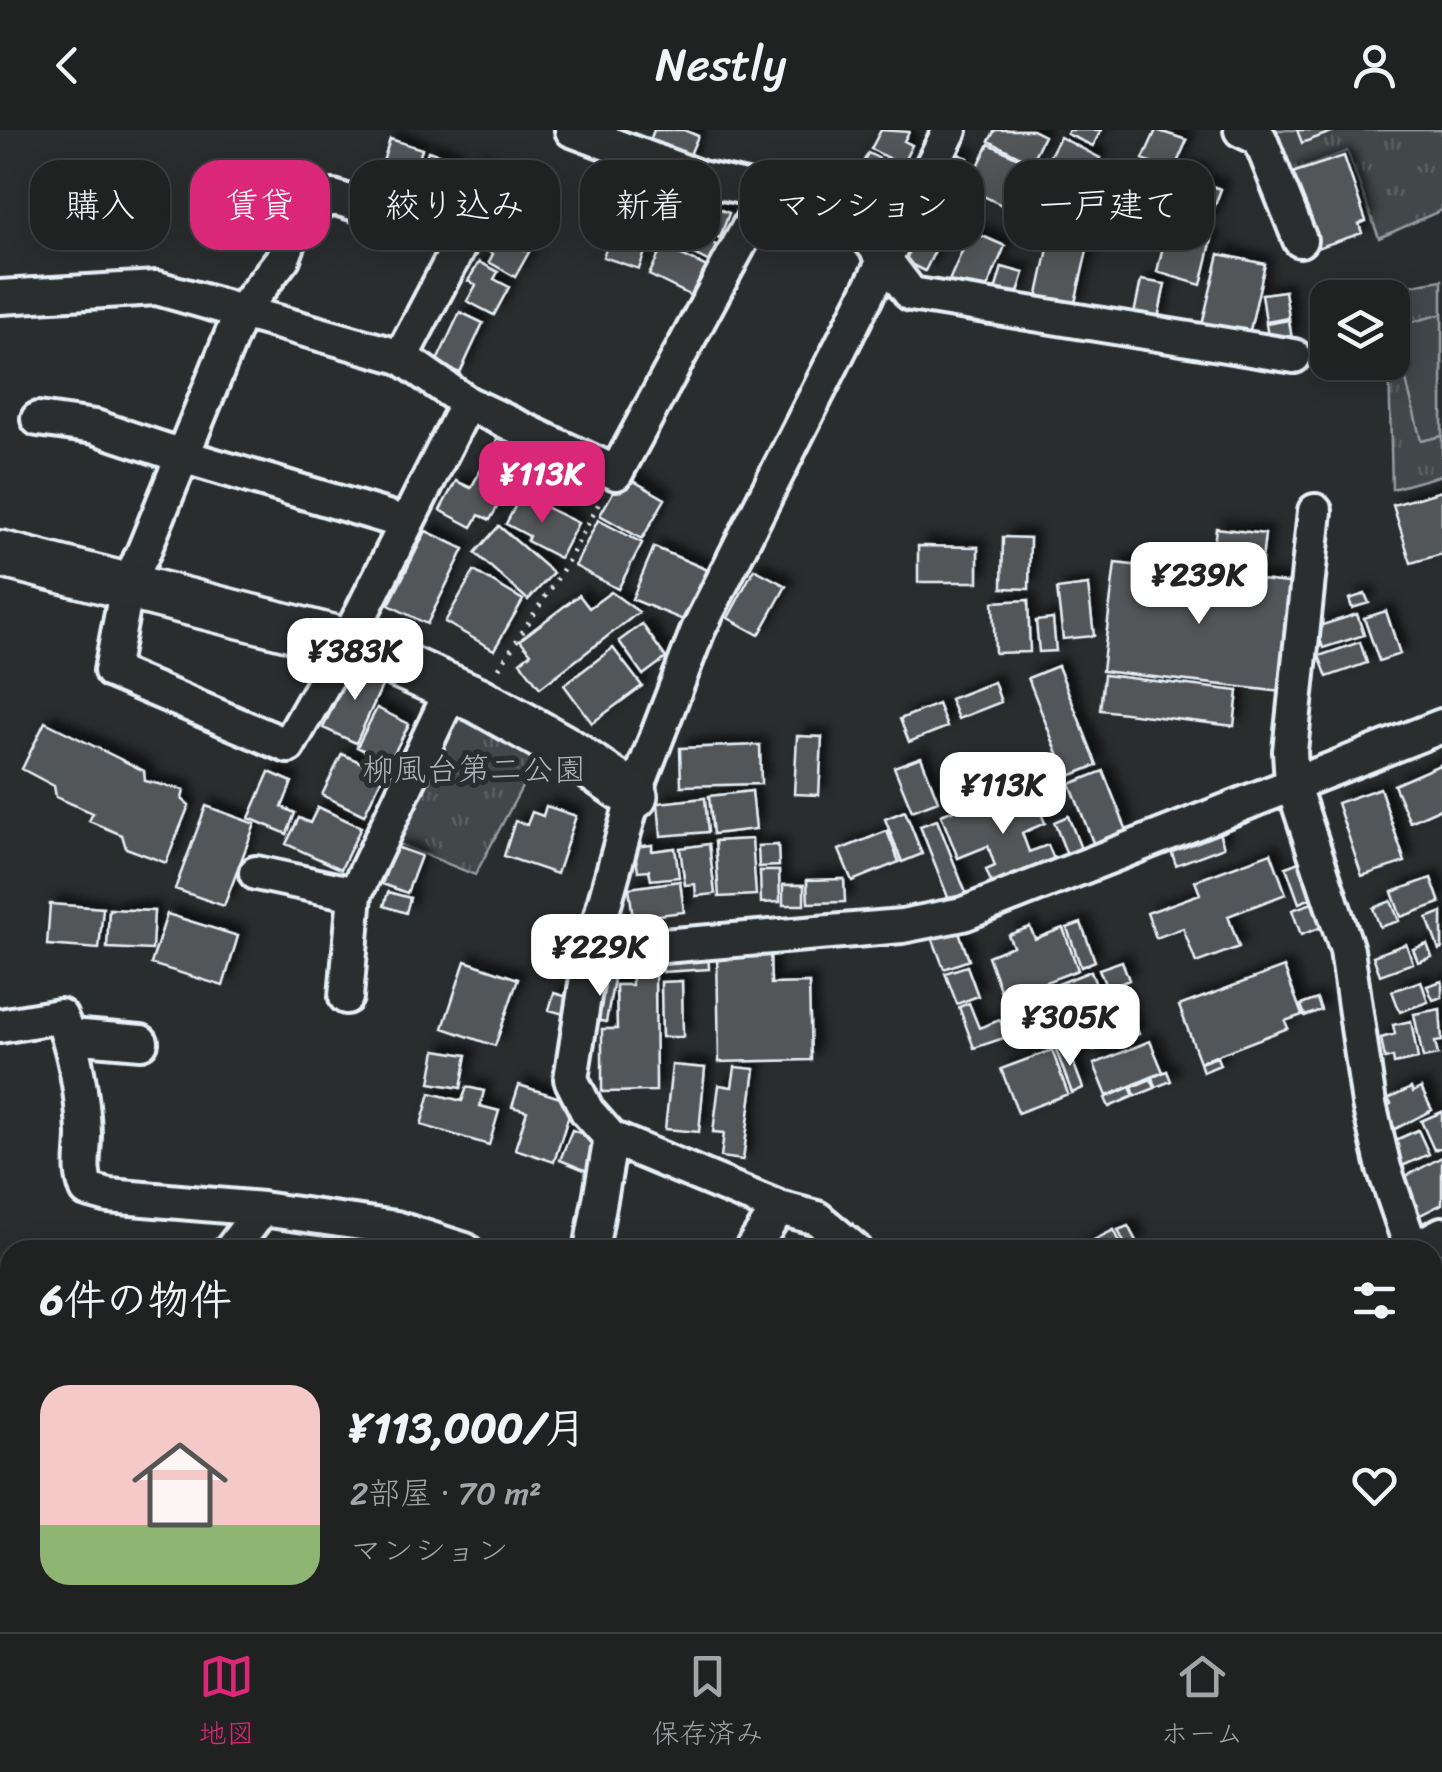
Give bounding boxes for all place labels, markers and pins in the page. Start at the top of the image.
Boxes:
pin: ¥113K [472,441,612,526]
pin: ¥239K [1129,542,1269,627]
pin: ¥383K [285,618,425,703]
pin: ¥113K [933,752,1073,837]
pin: ¥229K [530,914,670,999]
pin: ¥305K [1000,984,1140,1069]

